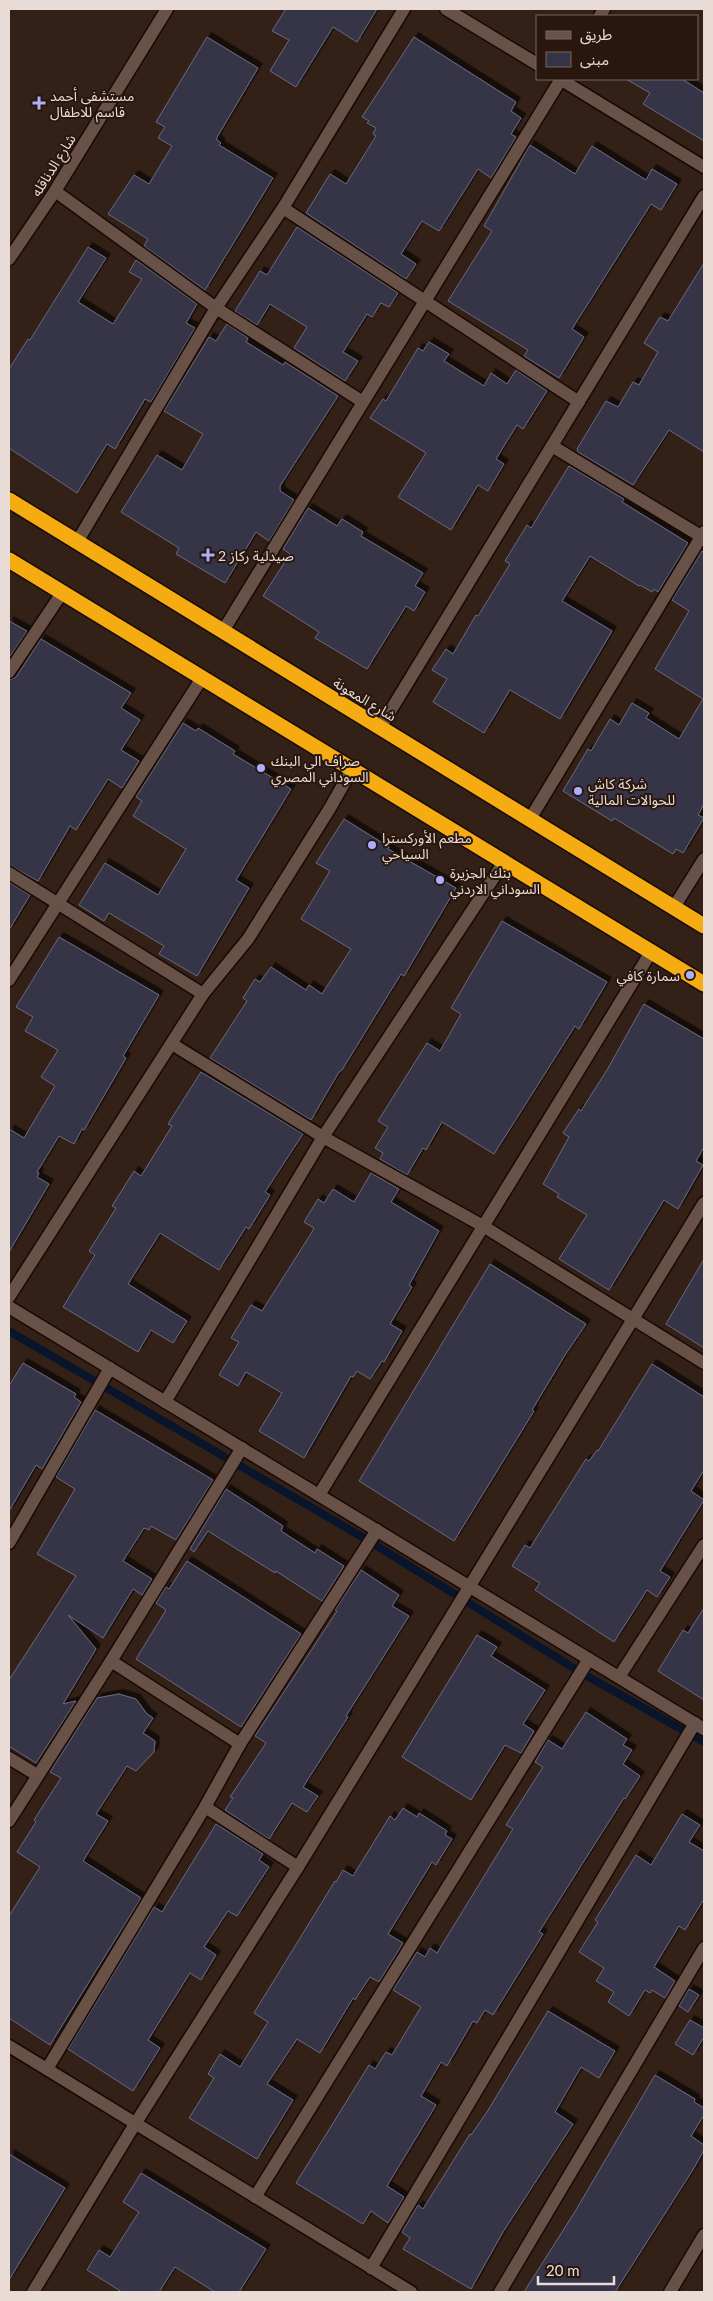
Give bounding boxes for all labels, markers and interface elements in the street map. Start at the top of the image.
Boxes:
legend [536,15,698,80]
text: طريق [580,25,612,45]
text: مبنى [580,50,609,69]
place label: مستشفى أحمد قاسم للاطفال [50,87,134,123]
marker: مستشفى أحمد قاسم للاطفال [32,96,46,110]
street label: شارع الدناقله [27,131,81,201]
place label: صيدلية ركاز 2 [218,547,294,565]
marker: صيدلية ركاز 2 [202,549,214,561]
street label: شارع المعونة [329,674,400,727]
place label: صراف الي البنك السوداني المصري [271,752,369,788]
marker: صراف الي البنك السوداني المصري [255,762,267,774]
place label: شركة كاش للحوالات المالية [588,775,675,809]
marker: شركة كاش للحوالات المالية [572,785,584,797]
place label: مطعم الأوركسترا السياحي [382,829,472,865]
marker: مطعم الأوركسترا السياحي [366,839,378,851]
place label: بنك الجزيرة السوداني الاردني [450,864,540,900]
marker: بنك الجزيرة السوداني الاردني [434,874,446,886]
place label: سمارة كافي [617,967,680,987]
marker: سمارة كافي [684,969,696,981]
scale bar [538,2254,614,2286]
text: 20 m [546,2261,580,2279]

